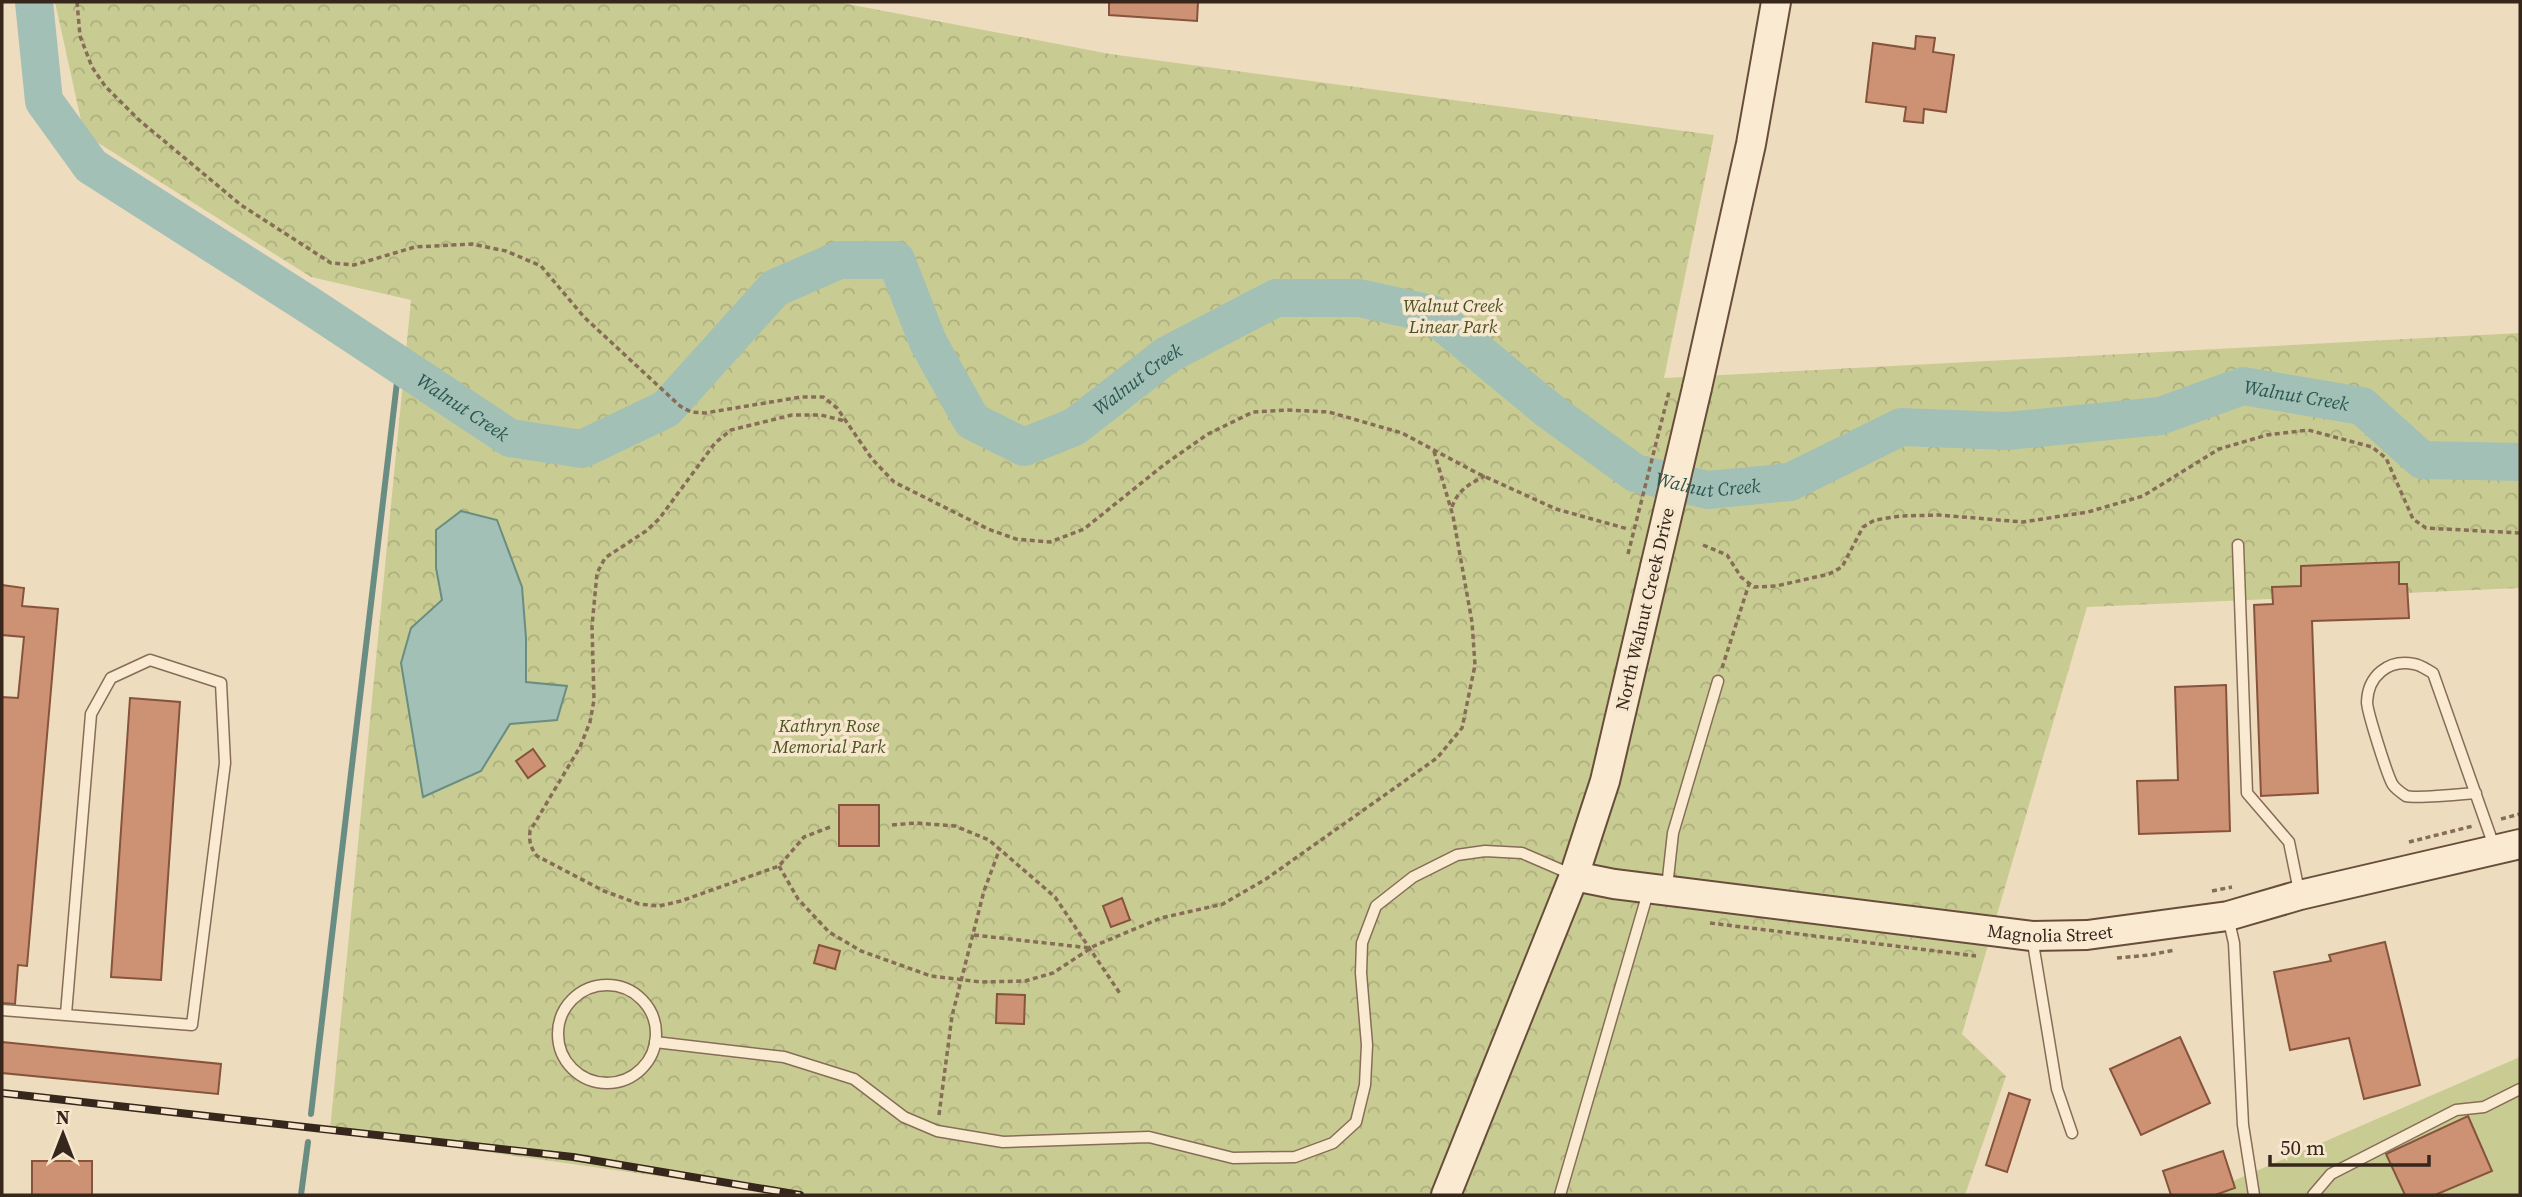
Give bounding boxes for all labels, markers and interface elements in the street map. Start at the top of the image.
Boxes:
park label: Walnut Creek Linear Park [1403,293,1504,339]
water label: Walnut Creek [1087,337,1186,421]
water label: Walnut Creek [412,367,514,447]
water label: Walnut Creek [2242,373,2351,417]
water label: Walnut Creek [1653,465,1761,503]
street label: North Walnut Creek Drive [1609,505,1680,713]
park label: Kathryn Rose Memorial Park [772,713,886,759]
street label: Magnolia Street [1986,918,2114,948]
north arrow [28,1099,98,1169]
text: N [56,1104,70,1130]
scale bar [2270,1124,2429,1168]
text: 50 m [2280,1133,2325,1162]

